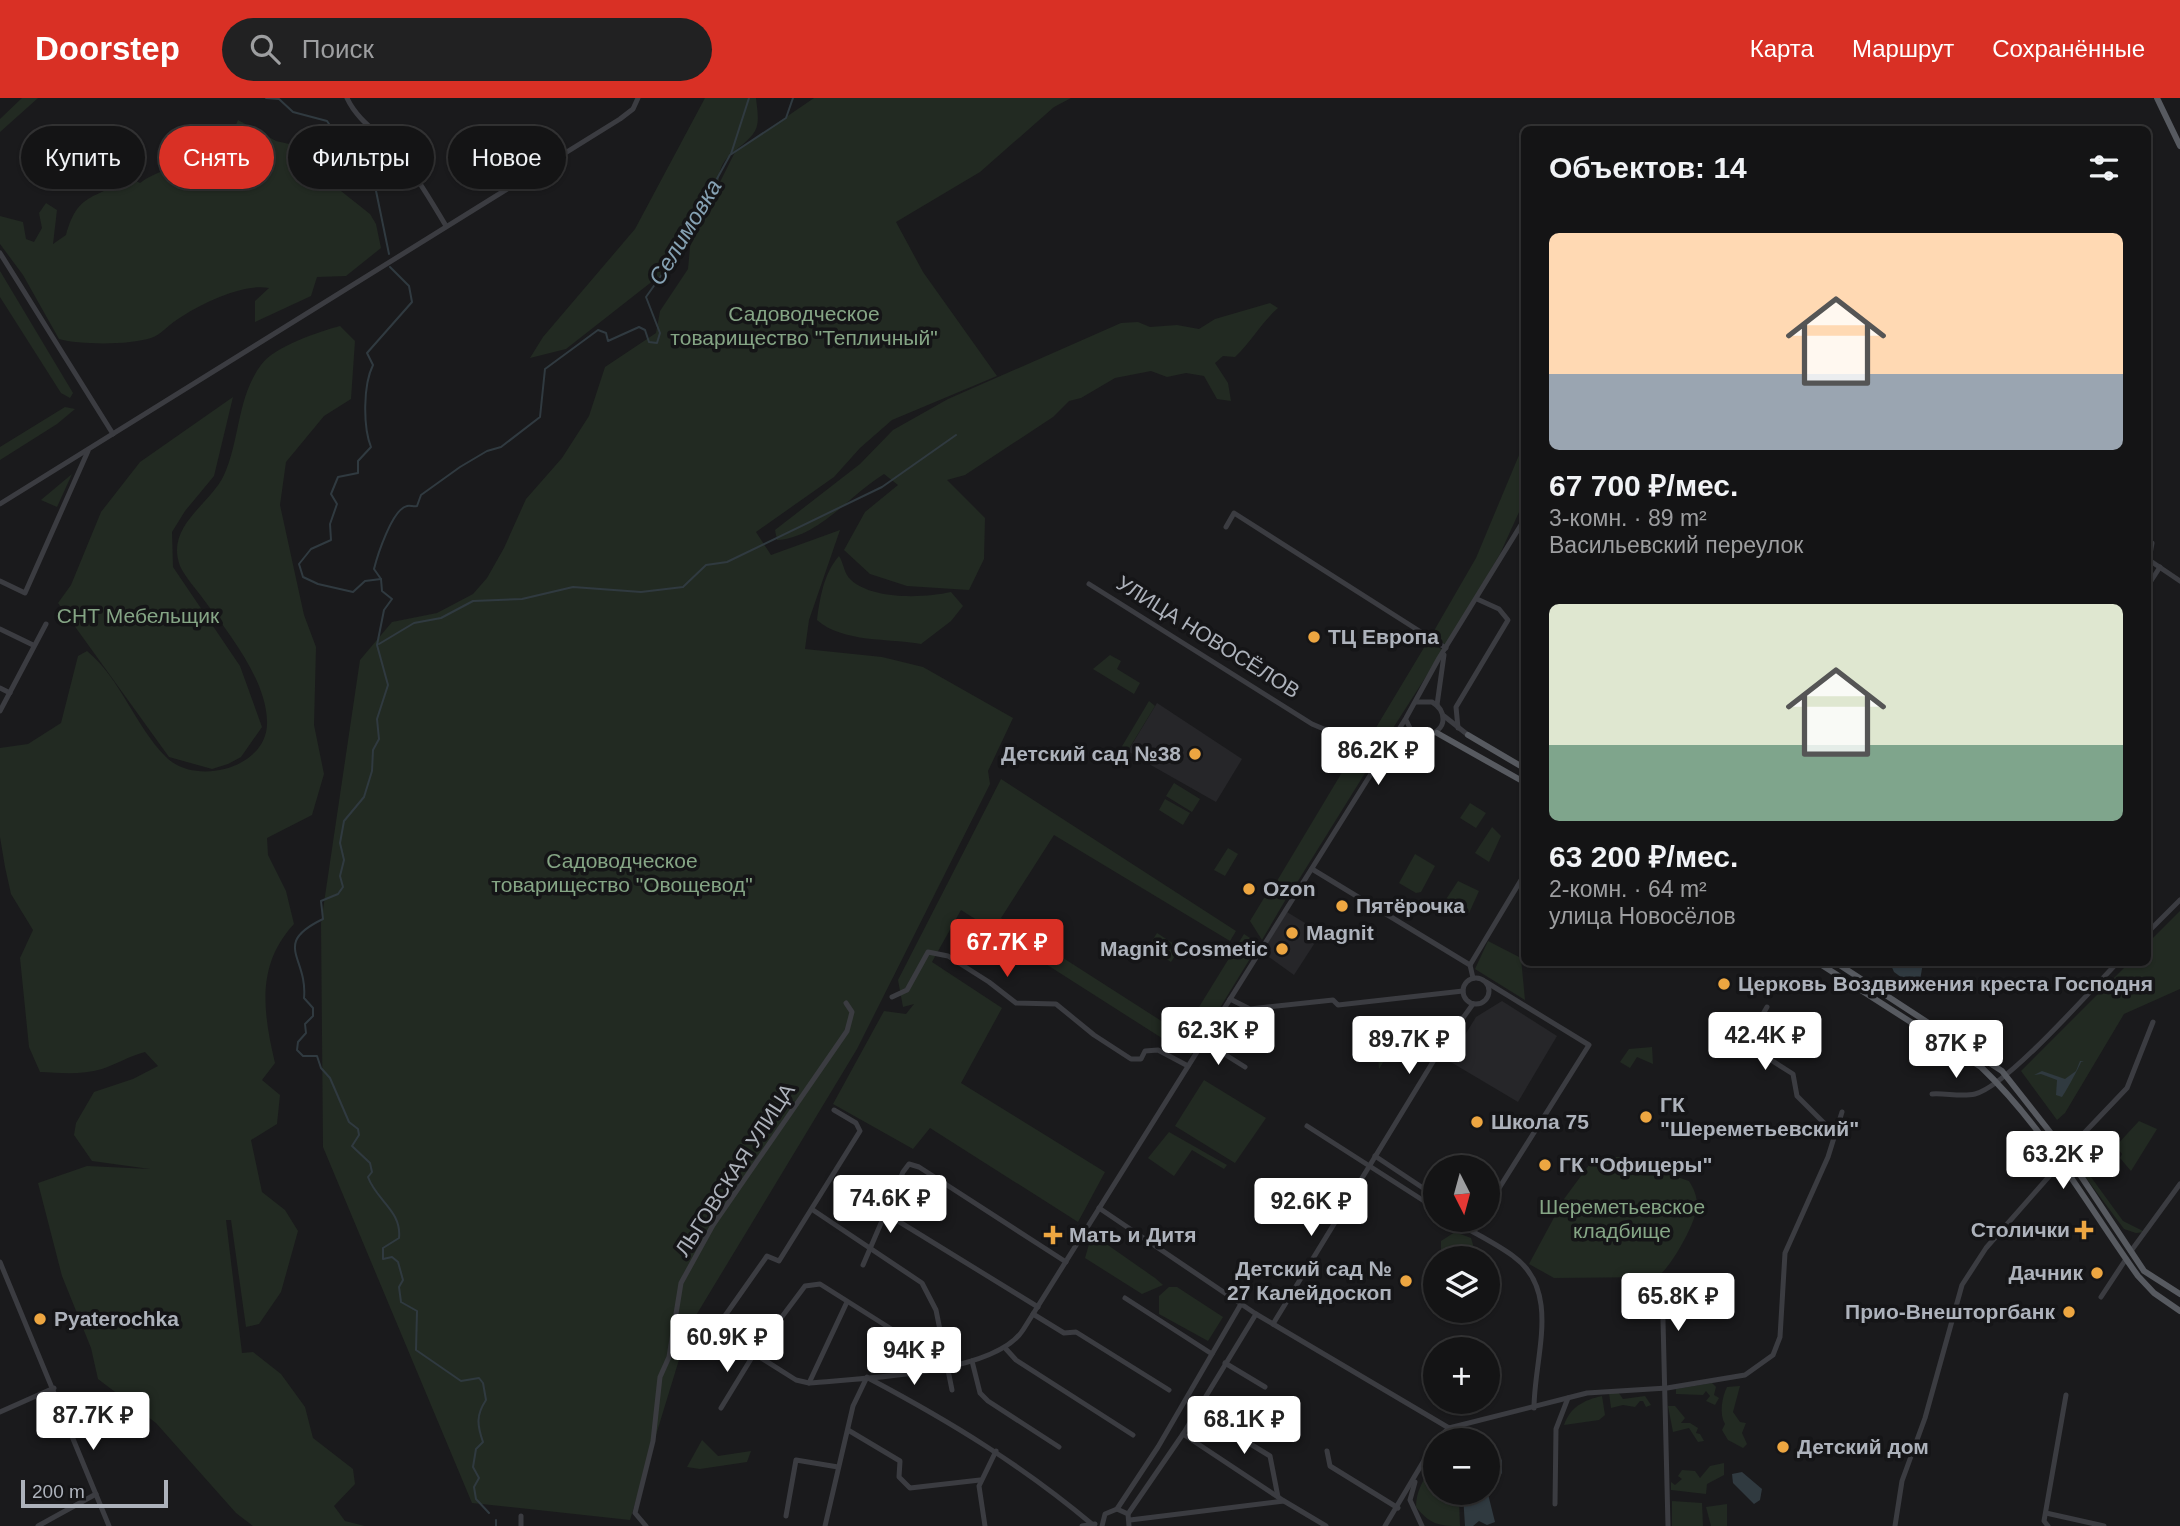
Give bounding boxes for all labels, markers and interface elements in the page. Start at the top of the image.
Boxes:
search box [222,18,712,81]
text: Doorstep [35,30,180,67]
icon: search [246,30,284,68]
text: Поиск [302,34,374,64]
text: Карта [1750,35,1814,62]
text: Маршрут [1852,35,1954,62]
text: Сохранённые [1992,35,2145,62]
chip: Купить [21,126,145,189]
chip: Снять [159,126,274,189]
chip: Фильтры [288,126,434,189]
chip: Новое [448,126,566,189]
icon: filters [2085,149,2123,187]
text: Объектов: 14 [1549,151,1747,184]
water label: Селимовка [643,174,727,290]
icon: home [1773,278,1899,404]
park label: Садоводческое товарищество "Тепличный" [670,302,938,349]
text: 67 700 ₽/мес. [1549,469,1738,502]
text: 3-комн. · 89 m² [1549,505,1707,531]
text: Васильевский переулок [1549,532,1803,558]
street label: УЛИЦА НОВОСЁЛОВ [1113,571,1304,702]
park label: СНТ Мебельщик [57,604,220,627]
place label: ТЦ Европа [1328,625,1439,648]
marker: ТЦ Европа [1306,629,1322,645]
icon: home [1773,649,1899,775]
pin: 86.2K ₽ [1313,728,1443,787]
text: 86.2K ₽ [1337,737,1419,763]
place label: Детский сад №38 [1001,742,1181,765]
marker: Детский сад №38 [1187,746,1203,762]
text: 63 200 ₽/мес. [1549,840,1738,873]
park label: Садоводческое товарищество "Овощевод" [491,849,753,896]
text: 2-комн. · 64 m² [1549,876,1707,902]
place label: Ozon [1263,877,1316,900]
marker: Ozon [1241,881,1257,897]
place label: Пятёрочка [1356,894,1465,917]
marker: Пятёрочка [1334,898,1350,914]
text: улица Новосёлов [1549,903,1736,929]
pin: 67.7K ₽ [942,920,1072,979]
place label: Magnit [1306,921,1374,944]
marker: Magnit [1284,925,1300,941]
text: 67.7K ₽ [966,929,1048,955]
place label: Magnit Cosmetic [1100,937,1268,960]
marker: Magnit Cosmetic [1274,941,1290,957]
place label: Церковь Воздвижения креста Господня [1738,972,2153,995]
marker: Церковь Воздвижения креста Господня [1716,976,1732,992]
pin: 62.3K ₽ [1153,1007,1283,1067]
pin: 42.4K ₽ [1700,1012,1830,1072]
pin: 89.7K ₽ [1344,1016,1474,1076]
text: 62.3K ₽ [1177,1017,1259,1043]
pin: 87K ₽ [1907,1020,2005,1080]
text: 42.4K ₽ [1724,1022,1806,1048]
text: 89.7K ₽ [1368,1026,1450,1052]
text: 87K ₽ [1925,1030,1987,1056]
street label: ЛЬГОВСКАЯ УЛИЦА [670,1079,799,1260]
place label: ГК "Шереметьевский" [1660,1093,1859,1140]
marker: ГК "Шереметьевский" [1638,1109,1654,1125]
place label: Школа 75 [1491,1110,1589,1133]
marker: Школа 75 [1469,1114,1485,1130]
pin: 63.2K ₽ [1998,1132,2128,1191]
text: 63.2K ₽ [2022,1141,2104,1167]
place label: ГК "Офицеры" [1559,1153,1712,1176]
north arrow [1423,1155,1500,1232]
map controls [1423,1155,1500,1505]
marker: ГК "Офицеры" [1537,1157,1553,1173]
pin: 74.6K ₽ [825,1176,955,1235]
pin: 92.6K ₽ [1246,1178,1376,1238]
text: 74.6K ₽ [849,1185,931,1211]
text: 92.6K ₽ [1270,1188,1352,1214]
park label: Шереметьевское кладбище [1539,1195,1705,1242]
place label: Столички [1971,1218,2070,1241]
marker: Столички [2076,1222,2092,1238]
place label: Мать и Дитя [1069,1223,1197,1246]
marker: Мать и Дитя [1043,1225,1063,1245]
button: layers [1423,1246,1500,1323]
place label: Детский сад № 27 Калейдоскоп [1227,1257,1392,1304]
place label: Дачник [2009,1261,2083,1284]
marker: Дачник [2089,1265,2105,1281]
marker: Детский сад № 27 Калейдоскоп [1398,1273,1414,1289]
pin: 65.8K ₽ [1613,1274,1743,1333]
text: 65.8K ₽ [1637,1283,1719,1309]
place label: Прио-Внешторгбанк [1845,1300,2055,1323]
marker: Прио-Внешторгбанк [2061,1304,2077,1320]
place label: Pyaterochka [54,1307,179,1330]
marker: Pyaterochka [32,1311,48,1327]
pin: 60.9K ₽ [662,1314,792,1374]
text: 60.9K ₽ [686,1324,768,1350]
pin: 94K ₽ [865,1328,963,1387]
text: 94K ₽ [883,1337,945,1363]
button: + [1423,1337,1500,1414]
pin: 87.7K ₽ [28,1392,158,1452]
pin: 68.1K ₽ [1179,1396,1309,1456]
text: 87.7K ₽ [52,1402,134,1428]
text: 68.1K ₽ [1203,1406,1285,1432]
button: − [1423,1428,1500,1505]
place label: Детский дом [1797,1435,1929,1458]
marker: Детский дом [1775,1439,1791,1455]
scale bar [21,1477,168,1509]
text: 200 m [32,1481,85,1502]

